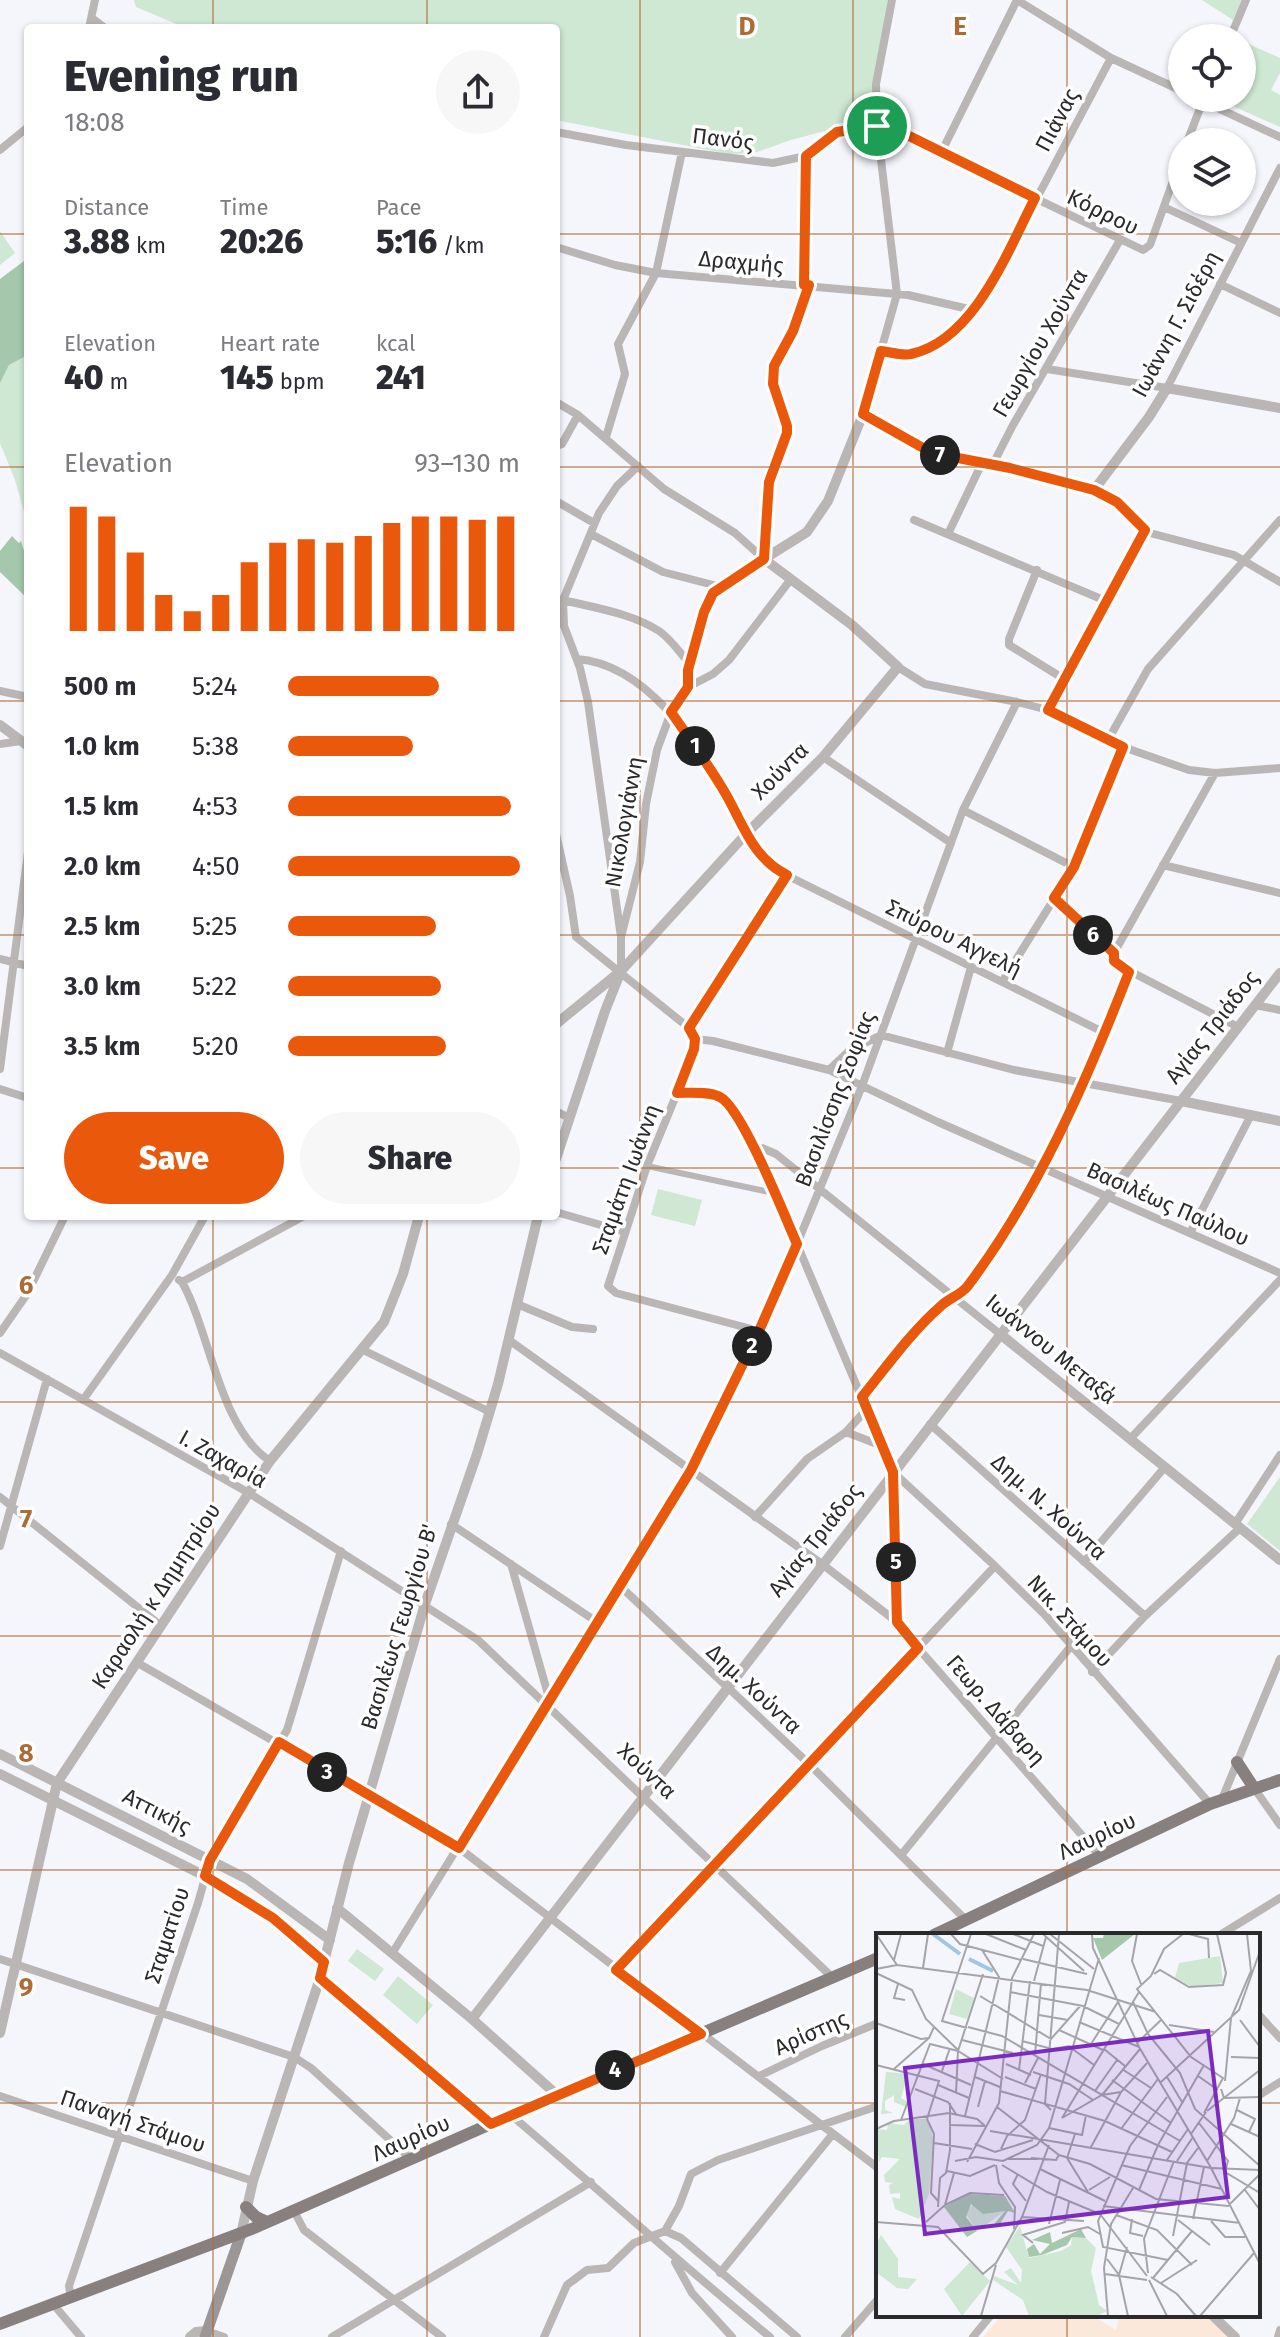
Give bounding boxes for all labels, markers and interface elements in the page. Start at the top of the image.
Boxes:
text: D [739,11,756,42]
text: E [953,11,967,42]
map controls [1168,24,1256,216]
button: locate [1168,24,1256,112]
text: Evening run [64,50,299,103]
button: share [436,50,520,134]
street label: Πιάνας [1029,84,1085,156]
pin [843,92,911,160]
icon: arrive [855,104,899,148]
text: 18:08 [64,107,125,138]
street label: Πανός [691,122,755,156]
button: layers [1168,128,1256,216]
street label: Κόρρου [1063,183,1143,241]
text: Distance [64,194,149,221]
text: Time [220,194,268,221]
text: Pace [376,194,422,221]
text: 3.88 [64,221,130,262]
text: 20:26 [220,221,303,262]
text: 5:16 [376,221,437,262]
text: km [130,232,166,259]
text: /km [437,232,485,259]
street label: Δραχμής [697,245,785,279]
street label: Ιωάννη Γ. Σιδέρη [1126,246,1226,402]
street label: Γεωργίου Χούντα [987,264,1093,422]
text: Elevation [64,330,156,357]
text: Heart rate [220,330,320,357]
text: kcal [376,330,416,357]
text: 40 [64,357,104,398]
text: 145 [220,357,274,398]
text: 241 [376,357,426,398]
text: m [104,368,128,395]
text: bpm [274,368,325,395]
pin: 7 [920,435,960,475]
text: 7 [935,441,945,468]
text: Elevation [64,448,173,479]
text: 93–130 m [414,448,520,479]
text: 500 m [64,671,137,702]
text: 5:24 [192,671,237,702]
pin: 1 [675,726,715,766]
text: 1.0 km [64,731,140,762]
text: 5:38 [192,731,239,762]
text: 1 [690,732,700,759]
street label: Χούντα [746,737,814,805]
street label: Νικολογιάννη [599,754,649,890]
text: 1.5 km [64,791,139,822]
text: 4:53 [192,791,238,822]
text: 2.0 km [64,851,141,882]
text: 4:50 [192,851,240,882]
street label: Σπύρου Αγγελή [882,893,1026,983]
text: 2.5 km [64,911,140,942]
text: 5:25 [192,911,237,942]
pin: 6 [1073,915,1113,955]
text: 6 [1087,921,1099,948]
street label: Αγίας Τριάδος [1159,965,1265,1089]
text: 3.0 km [64,971,141,1002]
text: 5:22 [192,971,237,1002]
street label: Βασιλίσσης Σοφίας [789,1007,881,1191]
text: 3.5 km [64,1031,140,1062]
text: 5:20 [192,1031,239,1062]
street label: Σταμάτη Ιωάννη [586,1100,666,1258]
button: Save [64,1112,284,1204]
button: Share [300,1112,520,1204]
street label: Βασιλέως Παύλου [1082,1156,1254,1252]
text: 6 [19,1270,34,1301]
street label: Ιωάννου Μεταξά [980,1288,1122,1410]
pin: 2 [732,1326,772,1366]
text: 2 [746,1332,758,1359]
street label: Ι. Ζαχαρία [174,1424,272,1494]
street label: Δημ. Ν. Χούντα [986,1448,1112,1566]
street label: Αγίας Τριάδος [762,1478,868,1602]
street label: Καραολή κ Δημητρίου [86,1498,226,1694]
text: 7 [20,1504,32,1535]
street label: Βασιλέως Γεωργίου Β' [355,1521,443,1733]
pin: 5 [876,1542,916,1582]
text: 5 [890,1548,902,1575]
street label: Νικ. Στάμου [1021,1569,1119,1673]
street label: Δημ. Χούντα [701,1638,807,1740]
street label: Γεωρ. Δάβαρη [941,1649,1051,1771]
street label: Χούντα [612,1737,682,1805]
text: 8 [18,1738,34,1769]
pin: 3 [307,1752,347,1792]
text: 3 [321,1758,333,1785]
street label: Αττικής [118,1782,196,1840]
street label: Λαυρίου [1054,1806,1140,1866]
street label: Σταματίου [139,1883,195,1987]
inset map [876,1933,1260,2317]
text: 9 [19,1972,33,2003]
street label: Αρίστης [770,2005,852,2061]
pin: 4 [595,2050,635,2090]
text: 4 [609,2056,621,2083]
street label: Παναγή Στάμου [57,2084,209,2158]
street label: Λαυρίου [368,2109,454,2167]

